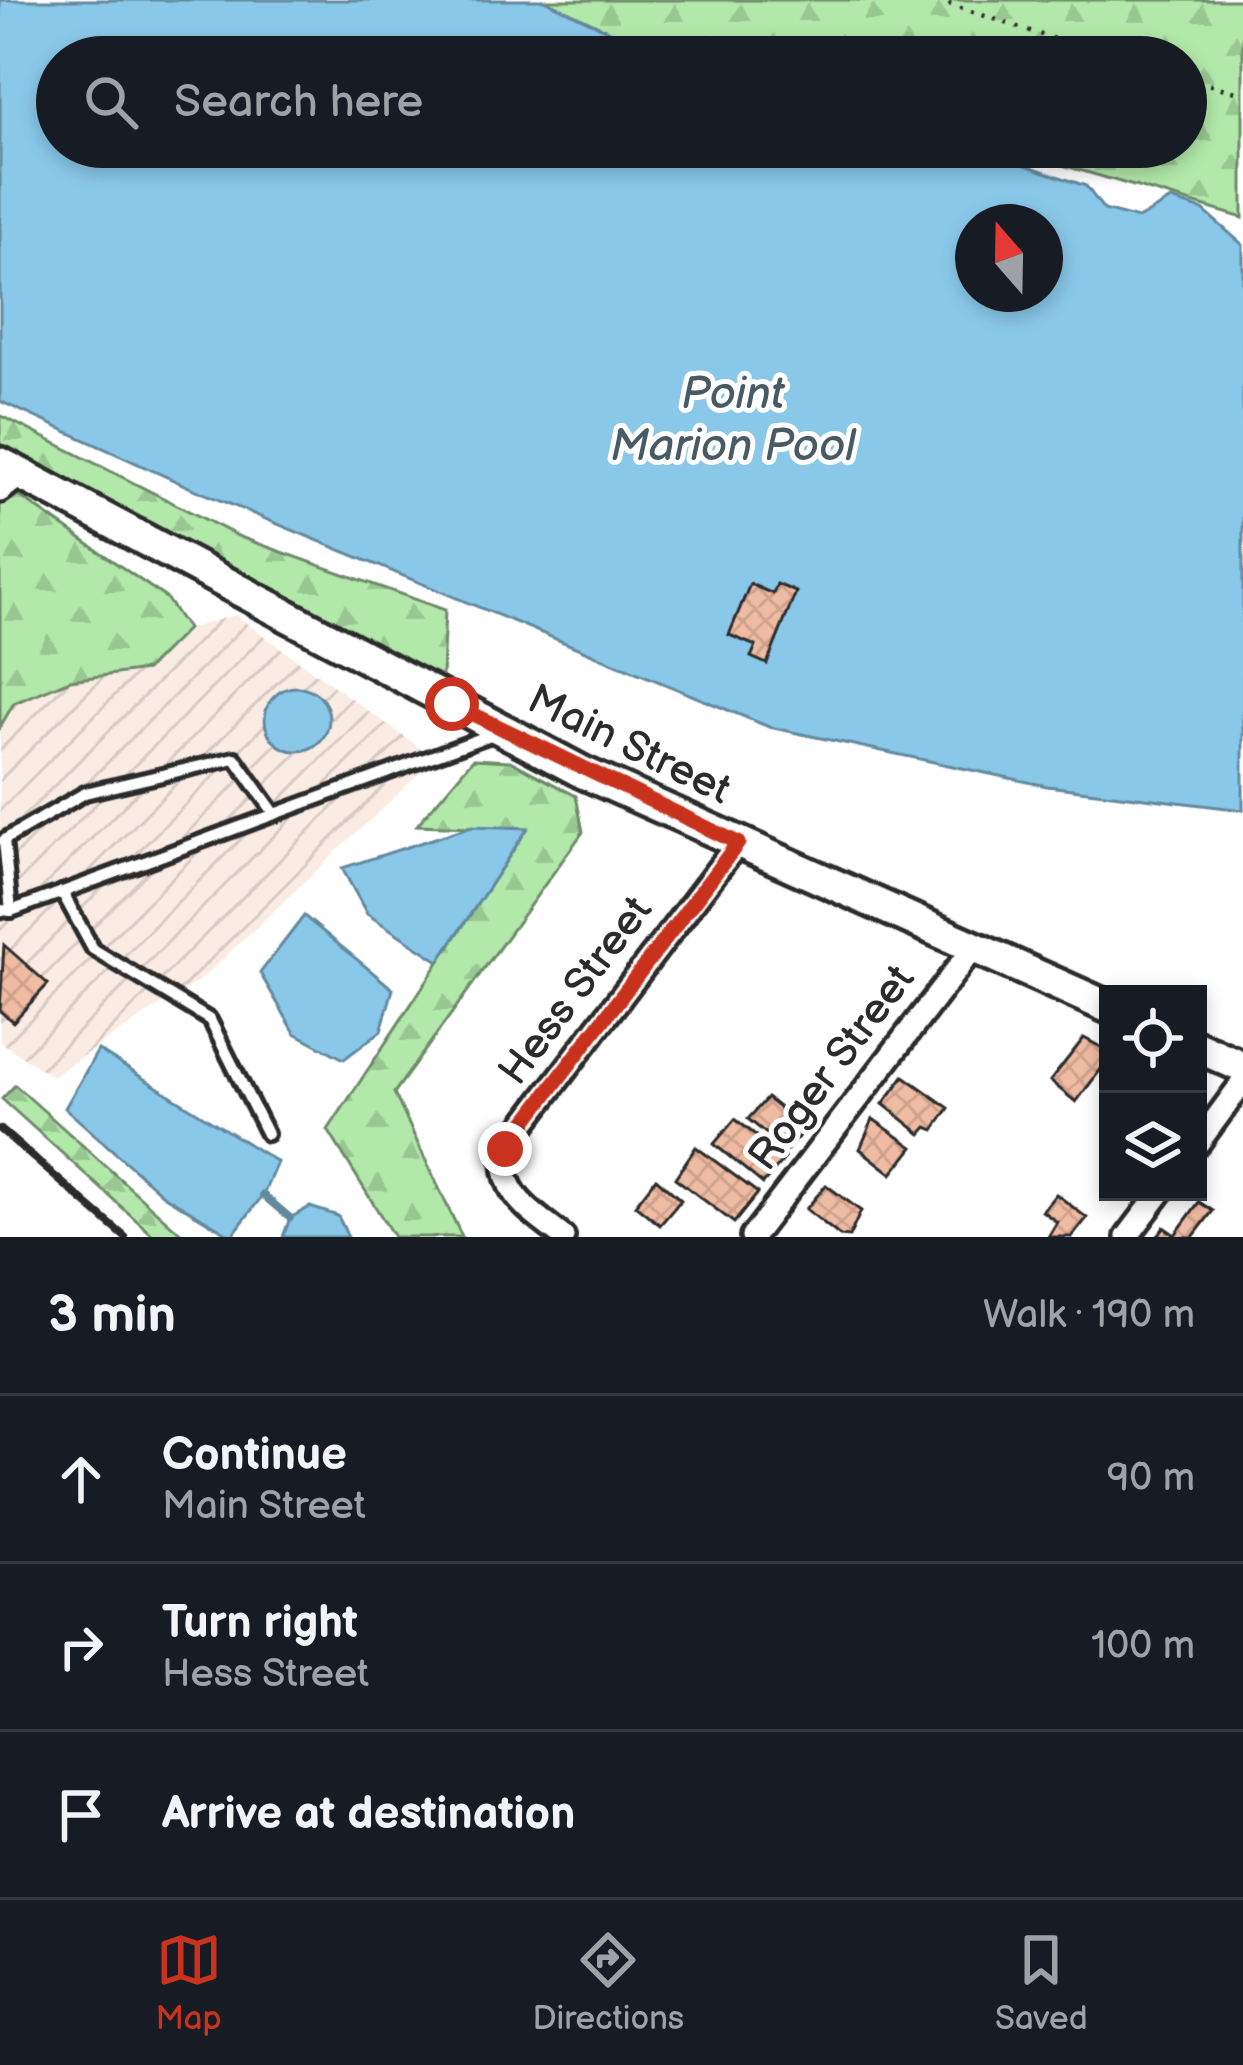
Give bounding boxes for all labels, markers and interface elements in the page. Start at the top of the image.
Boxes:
search box [36,36,1207,168]
icon: search [78,69,144,135]
text: Search here [174,75,423,130]
north arrow [955,204,1063,312]
water label: Point Marion Pool [610,367,857,474]
street label: Main Street [519,674,739,816]
route start [425,677,479,731]
street label: Hess Street [489,887,664,1095]
street label: Roger Street [738,955,926,1181]
map controls [1099,985,1207,1201]
button: locate [1099,985,1207,1093]
button: layers [1099,1093,1207,1201]
route end [478,1122,532,1176]
text: 3 min [48,1285,176,1346]
text: Walk · 190 m [983,1292,1195,1339]
text: Continue [162,1428,347,1483]
icon: ahead [48,1446,114,1512]
text: 90 m [1107,1455,1195,1502]
text: Main Street [162,1483,366,1530]
text: Turn right [162,1596,358,1651]
icon: right [48,1614,114,1680]
text: 100 m [1091,1623,1195,1670]
text: Hess Street [162,1651,369,1698]
icon: arrive [48,1782,114,1848]
text: Arrive at destination [162,1787,575,1842]
tab: Map [155,1927,222,2039]
tab: Directions [532,1927,684,2039]
tab: Saved [995,1927,1088,2039]

